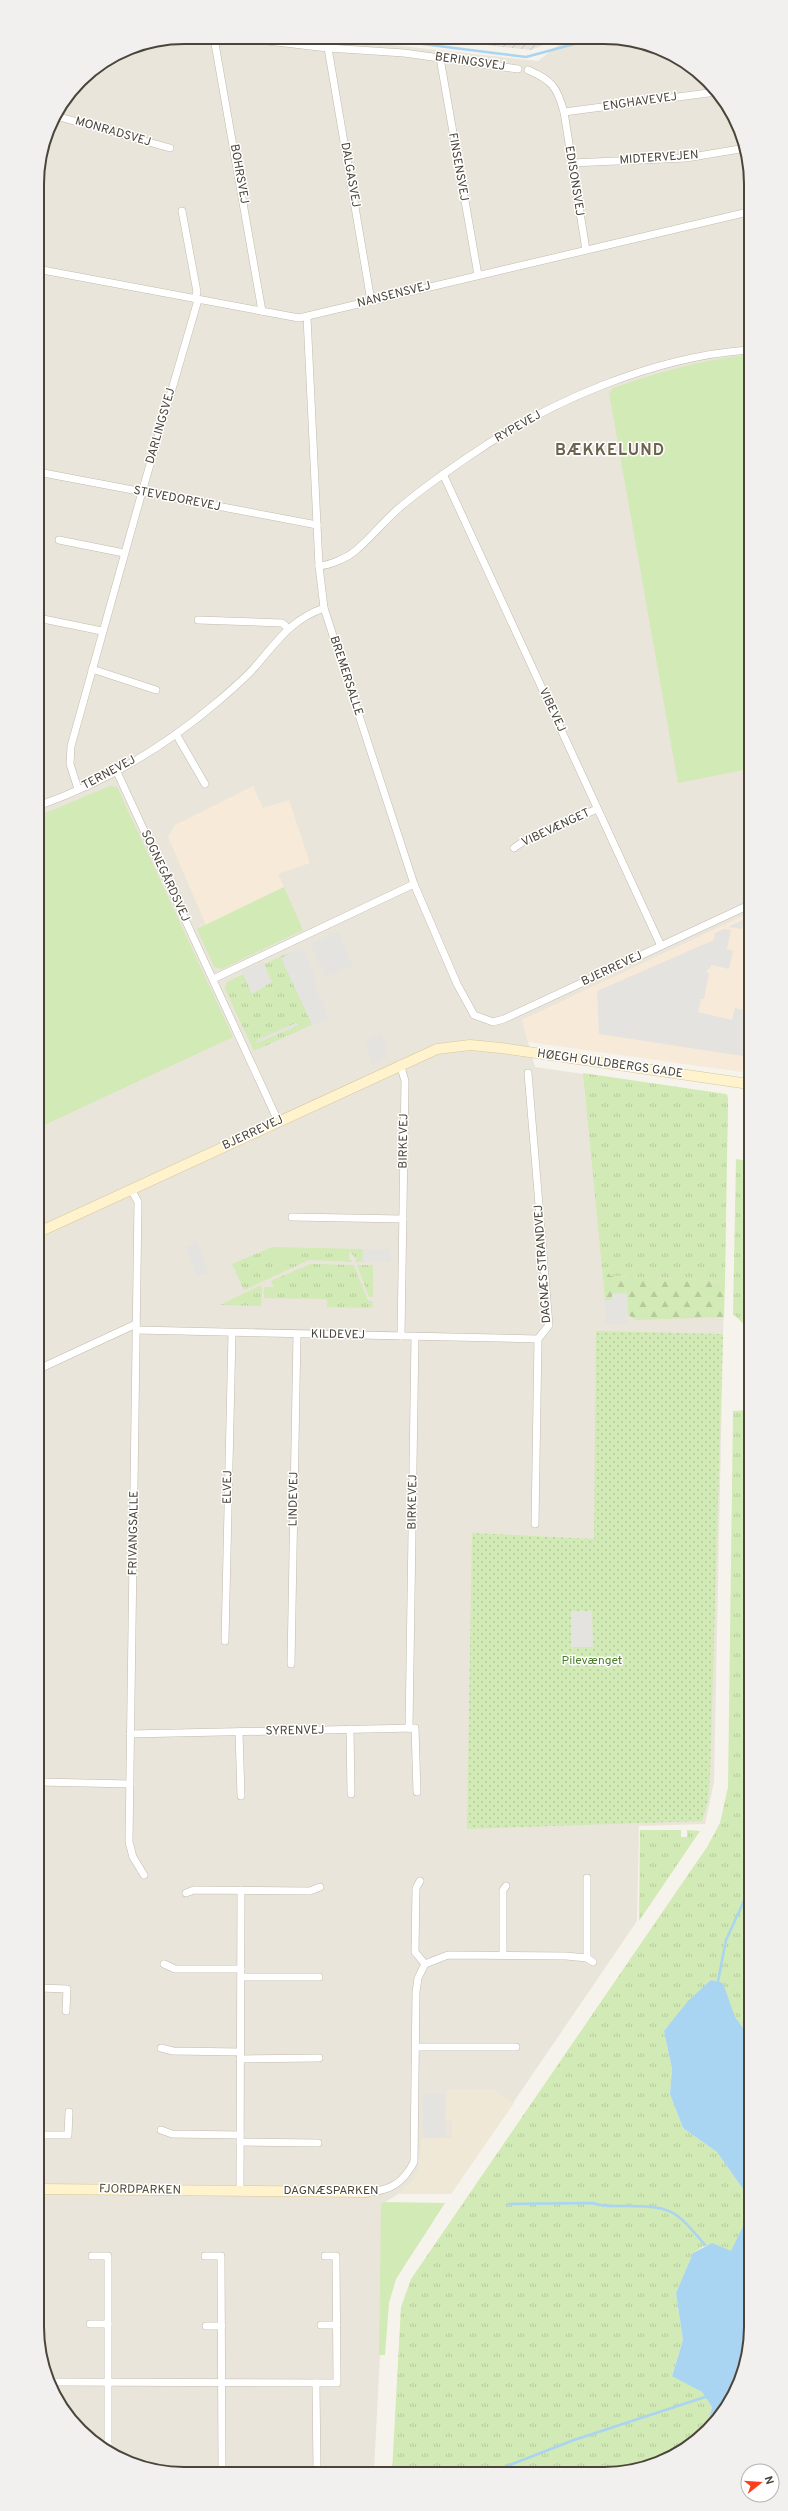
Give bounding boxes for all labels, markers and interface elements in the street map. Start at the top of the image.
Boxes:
street label: BERINGSVEJ [434,49,506,75]
street label: ENGHAVEVEJ [602,89,678,115]
street label: MONRADSVEJ [73,113,153,151]
street label: FINSENSVEJ [444,131,472,203]
street label: DALGASVEJ [336,141,364,209]
street label: BOHRSVEJ [226,143,252,205]
street label: EDISONSVEJ [561,145,587,217]
street label: MIDTERVEJEN [619,147,699,169]
street label: NANSENSVEJ [355,278,433,312]
street label: DARLINGSVEJ [143,386,179,466]
street label: RYPEVEJ [492,407,544,447]
district label: BÆKKELUND [555,441,665,461]
street label: STEVEDOREVEJ [132,483,222,515]
street label: BREMERSALLE [326,634,366,718]
street label: VIBEVEJ [535,685,569,735]
street label: TERNEVEJ [79,752,139,794]
street label: VIBEVÆNGET [519,805,593,851]
street label: SOGNEGÅRDSVEJ [137,828,193,924]
street label: BJERREVEJ [579,948,645,990]
street label: HØEGH GULDBERGS GADE [536,1046,684,1082]
street label: BJERREVEJ [220,1112,286,1154]
street label: BIRKEVEJ [396,1113,412,1169]
street label: DAGNÆS STRANDVEJ [531,1204,555,1324]
street label: KILDEVEJ [311,1327,365,1343]
street label: ELVEJ [220,1470,236,1504]
street label: LINDEVEJ [286,1471,302,1527]
street label: BIRKEVEJ [405,1474,421,1530]
street label: FRIVANGSALLE [125,1491,143,1575]
park label: Pilevænget [562,1653,622,1669]
street label: SYRENVEJ [265,1722,325,1740]
street label: FJORDPARKEN [99,2181,181,2199]
street label: DAGNÆSPARKEN [283,2183,379,2199]
north arrow [740,2463,780,2503]
text: N [761,2475,776,2486]

